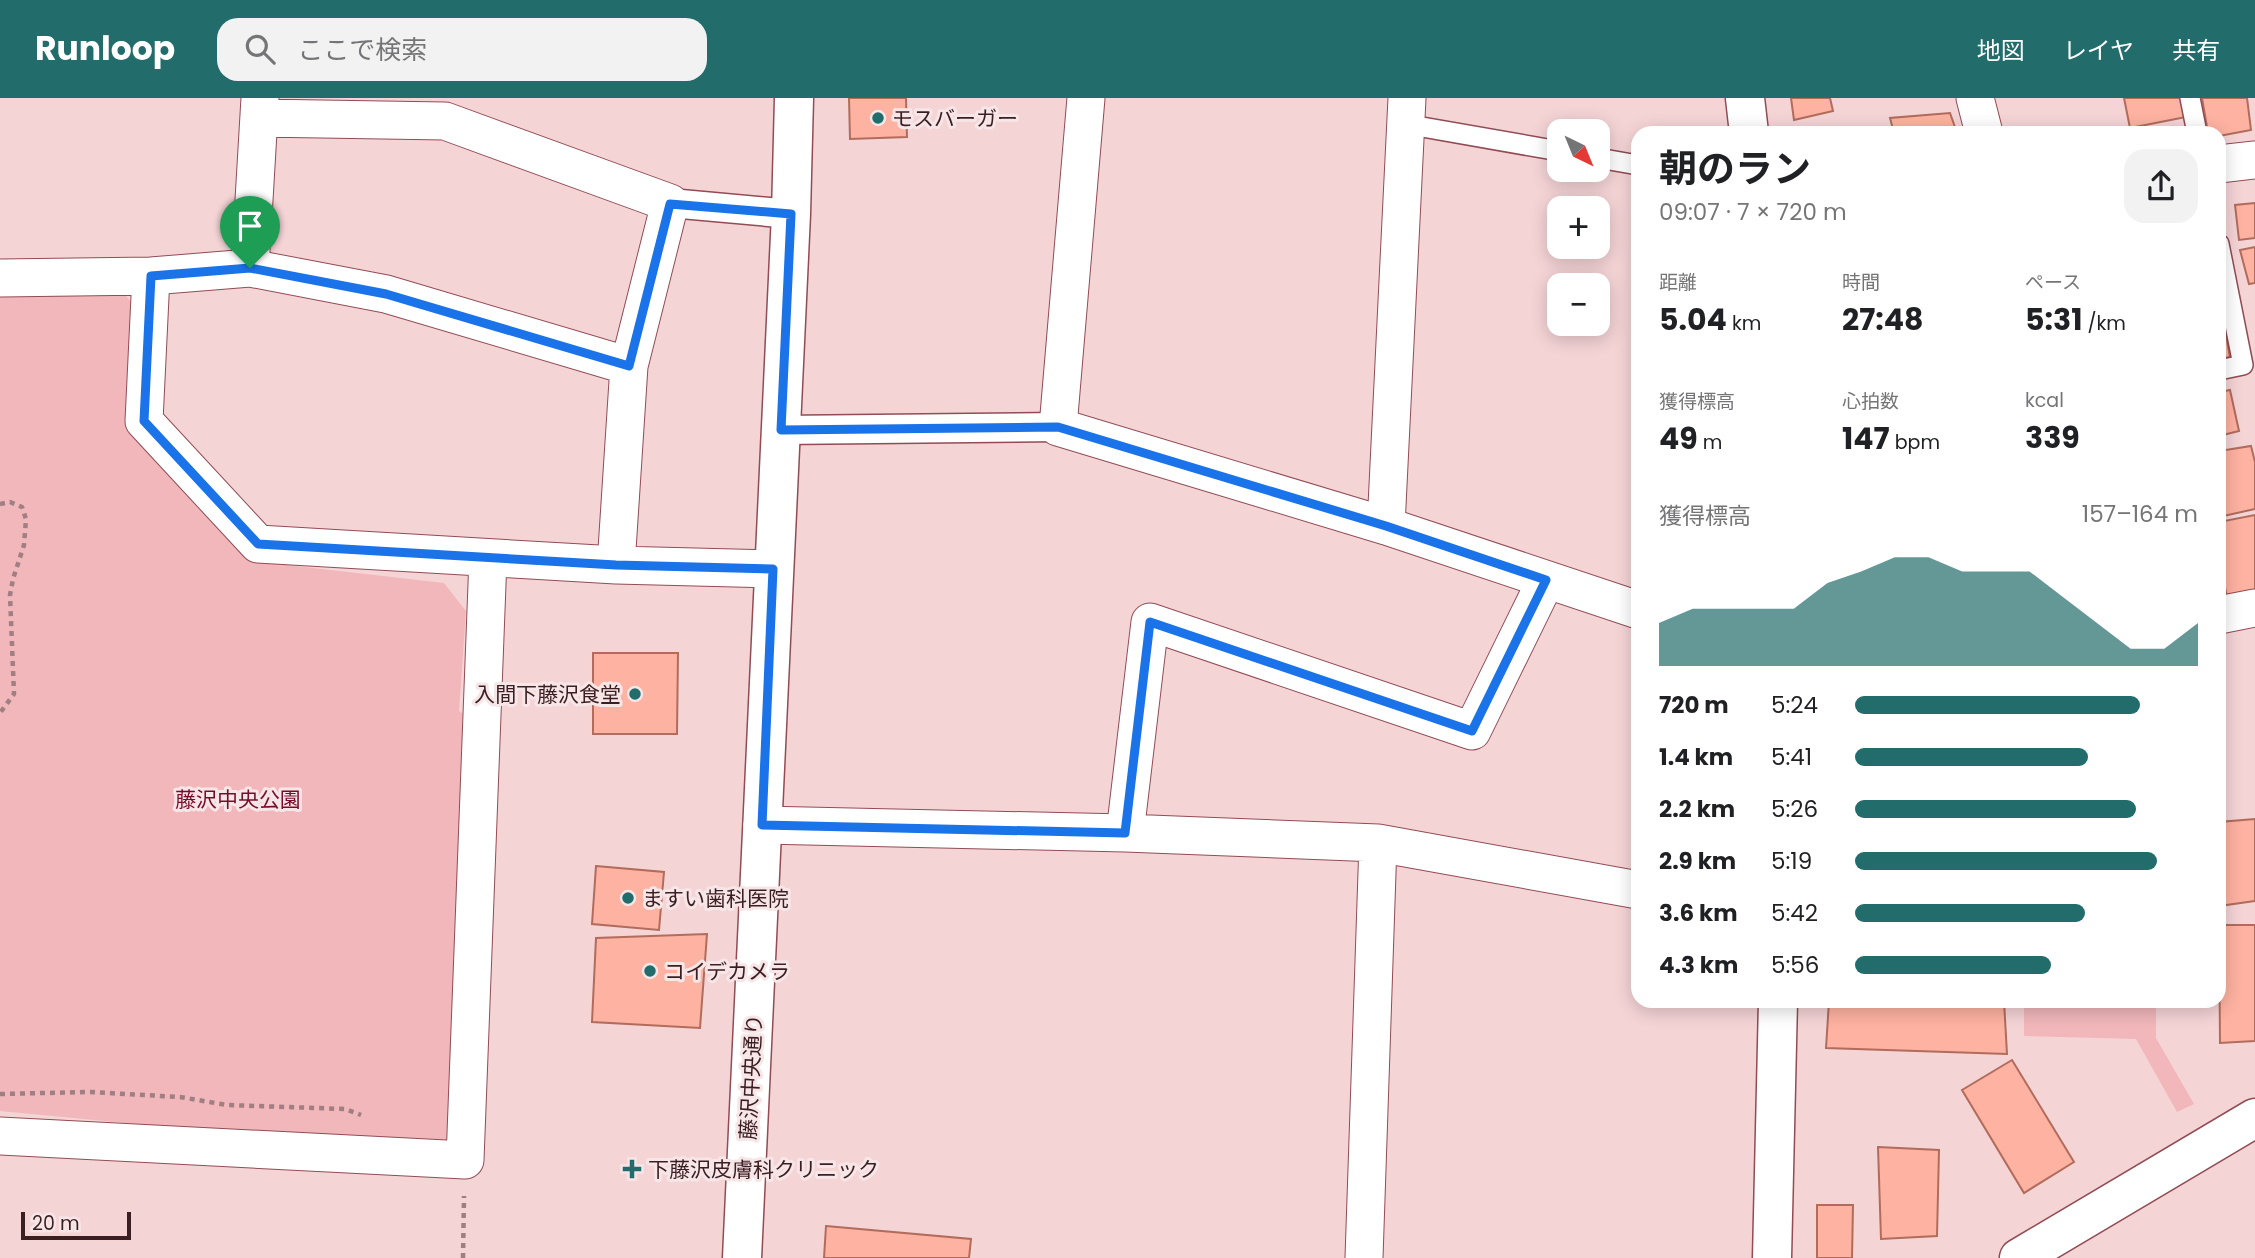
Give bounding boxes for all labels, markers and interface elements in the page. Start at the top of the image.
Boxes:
search box [217,18,707,81]
text: Runloop [35,25,175,72]
icon: search [241,30,279,68]
text: ここで検索 [297,32,427,68]
text: 地図 [1977,34,2025,67]
text: レイヤ [2063,34,2134,67]
text: 共有 [2172,34,2220,67]
place label: モスバーガー [892,104,1018,133]
marker: モスバーガー [870,110,886,126]
north arrow [1547,119,1610,182]
map controls [1547,119,1610,336]
text: 朝のラン [1659,142,1811,195]
button: share [2124,149,2198,223]
pin [220,196,280,268]
button: + [1547,196,1610,259]
text: 09:07 · 7 × 720 m [1659,196,1847,228]
icon: arrive [231,207,269,245]
text: 距離 [1659,269,1697,296]
text: 時間 [1842,269,1880,296]
text: ペース [2025,269,2081,296]
button: − [1547,273,1610,336]
text: 5.04 [1659,298,1727,341]
text: 27:48 [1842,298,1923,341]
text: 5:31 [2025,298,2082,341]
text: km [1727,310,1761,337]
text: /km [2082,310,2126,337]
text: kcal [2025,387,2064,414]
text: 獲得標高 [1659,388,1735,415]
text: 心拍数 [1842,388,1899,415]
text: 339 [2025,416,2080,459]
text: 49 [1659,417,1698,460]
text: 147 [1842,417,1890,460]
text: m [1698,429,1722,456]
text: bpm [1890,429,1940,456]
text: 157–164 m [2082,498,2198,530]
text: 獲得標高 [1659,500,1751,532]
place label: 入間下藤沢食堂 [474,680,621,709]
marker: 入間下藤沢食堂 [627,686,643,702]
text: 720 m [1659,689,1729,721]
text: 5:24 [1771,689,1818,721]
text: 1.4 km [1659,741,1733,773]
text: 5:41 [1771,741,1812,773]
park label: 藤沢中央公園 [175,785,301,814]
text: 2.2 km [1659,793,1735,825]
text: 5:26 [1771,793,1818,825]
text: 2.9 km [1659,845,1736,877]
text: 5:19 [1771,845,1812,877]
place label: ますい歯科医院 [642,884,789,913]
marker: ますい歯科医院 [620,890,636,906]
text: 3.6 km [1659,897,1738,929]
text: 5:42 [1771,897,1818,929]
text: 4.3 km [1659,949,1738,981]
text: 5:56 [1771,949,1819,981]
place label: コイデカメラ [664,957,790,986]
marker: コイデカメラ [642,963,658,979]
street label: 藤沢中央通り [733,1013,769,1141]
place label: 下藤沢皮膚科クリニック [648,1155,879,1184]
marker: 下藤沢皮膚科クリニック [622,1159,642,1179]
scale bar [21,1209,131,1241]
text: 20 m [32,1210,80,1237]

